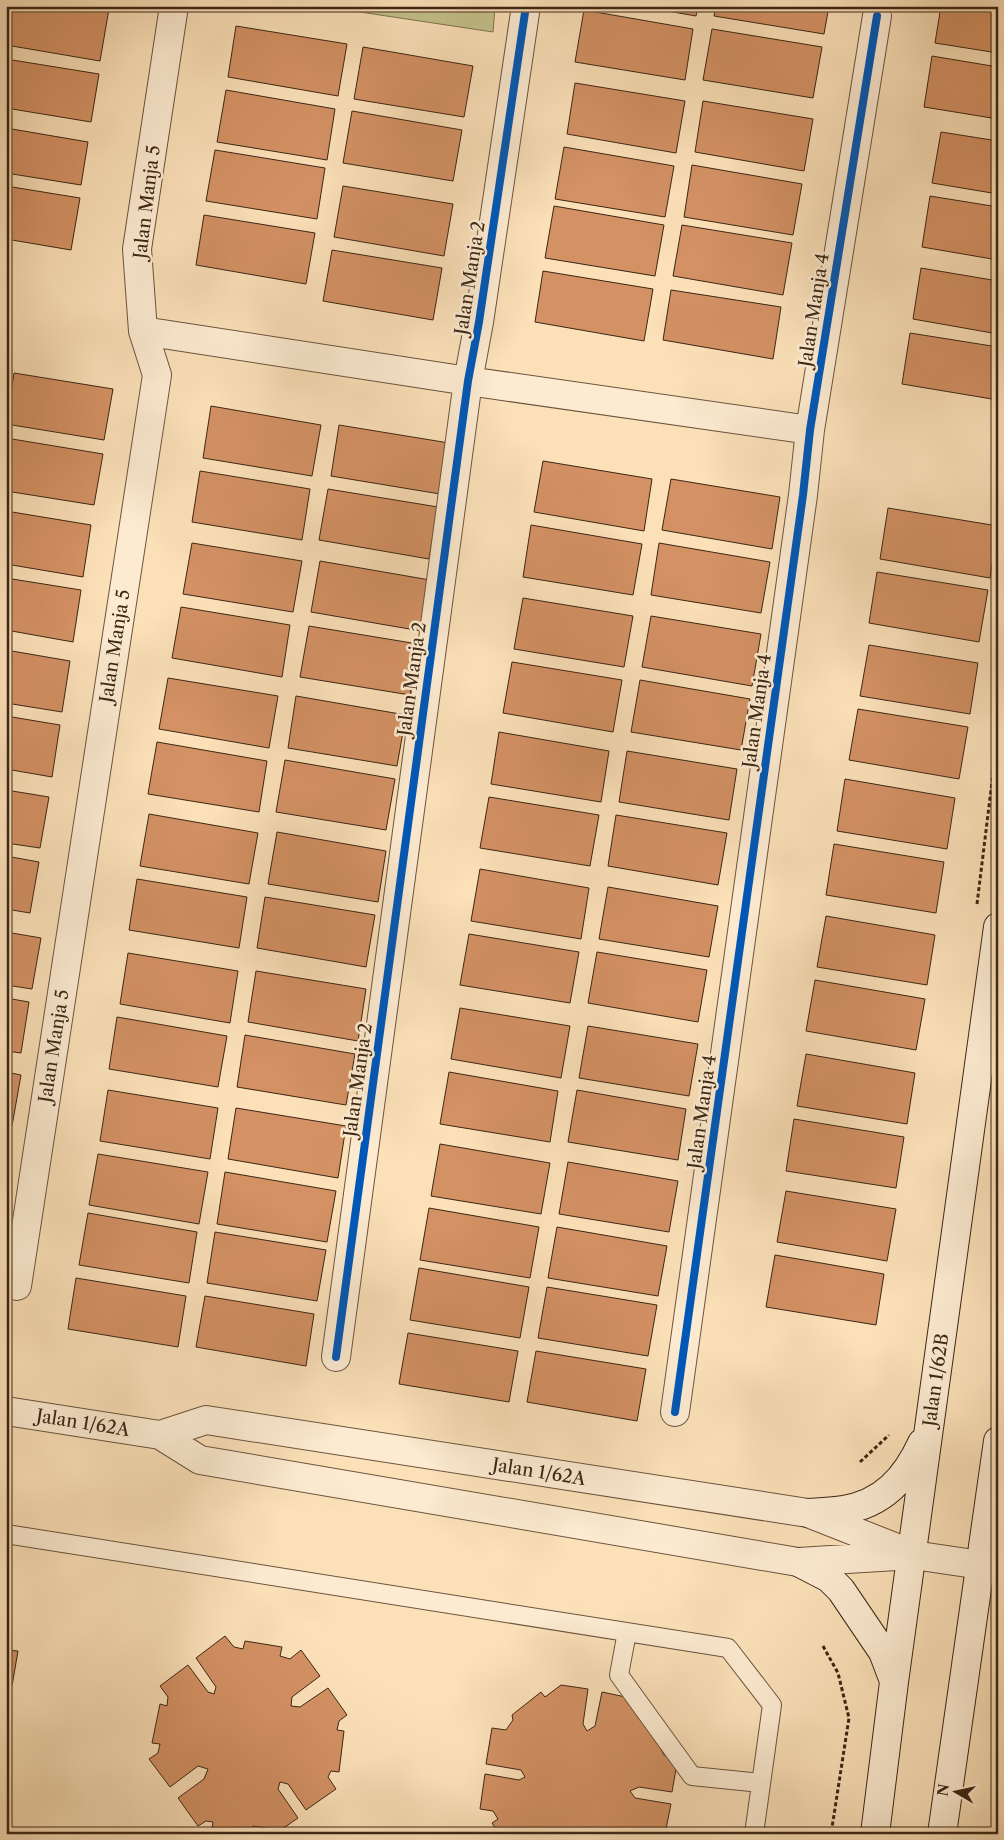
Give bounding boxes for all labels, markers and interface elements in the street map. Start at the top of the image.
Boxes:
street label: Jalan Manja 5 [129,144,165,263]
street label: Jalan Manja 2 [450,220,490,339]
street label: Jalan Manja 4 [794,252,834,371]
street label: Jalan Manja 5 [95,588,135,707]
street label: Jalan Manja 2 [393,621,431,740]
street label: Jalan Manja 4 [738,653,776,772]
street label: Jalan Manja 5 [34,988,74,1107]
street label: Jalan Manja 2 [339,1022,377,1141]
street label: Jalan Manja 4 [683,1054,721,1173]
street label: Jalan 1/62B [918,1332,953,1431]
street label: Jalan 1/62A [32,1404,132,1441]
street label: Jalan 1/62A [488,1453,588,1490]
north arrow [932,1768,982,1818]
text: N [933,1783,953,1797]

